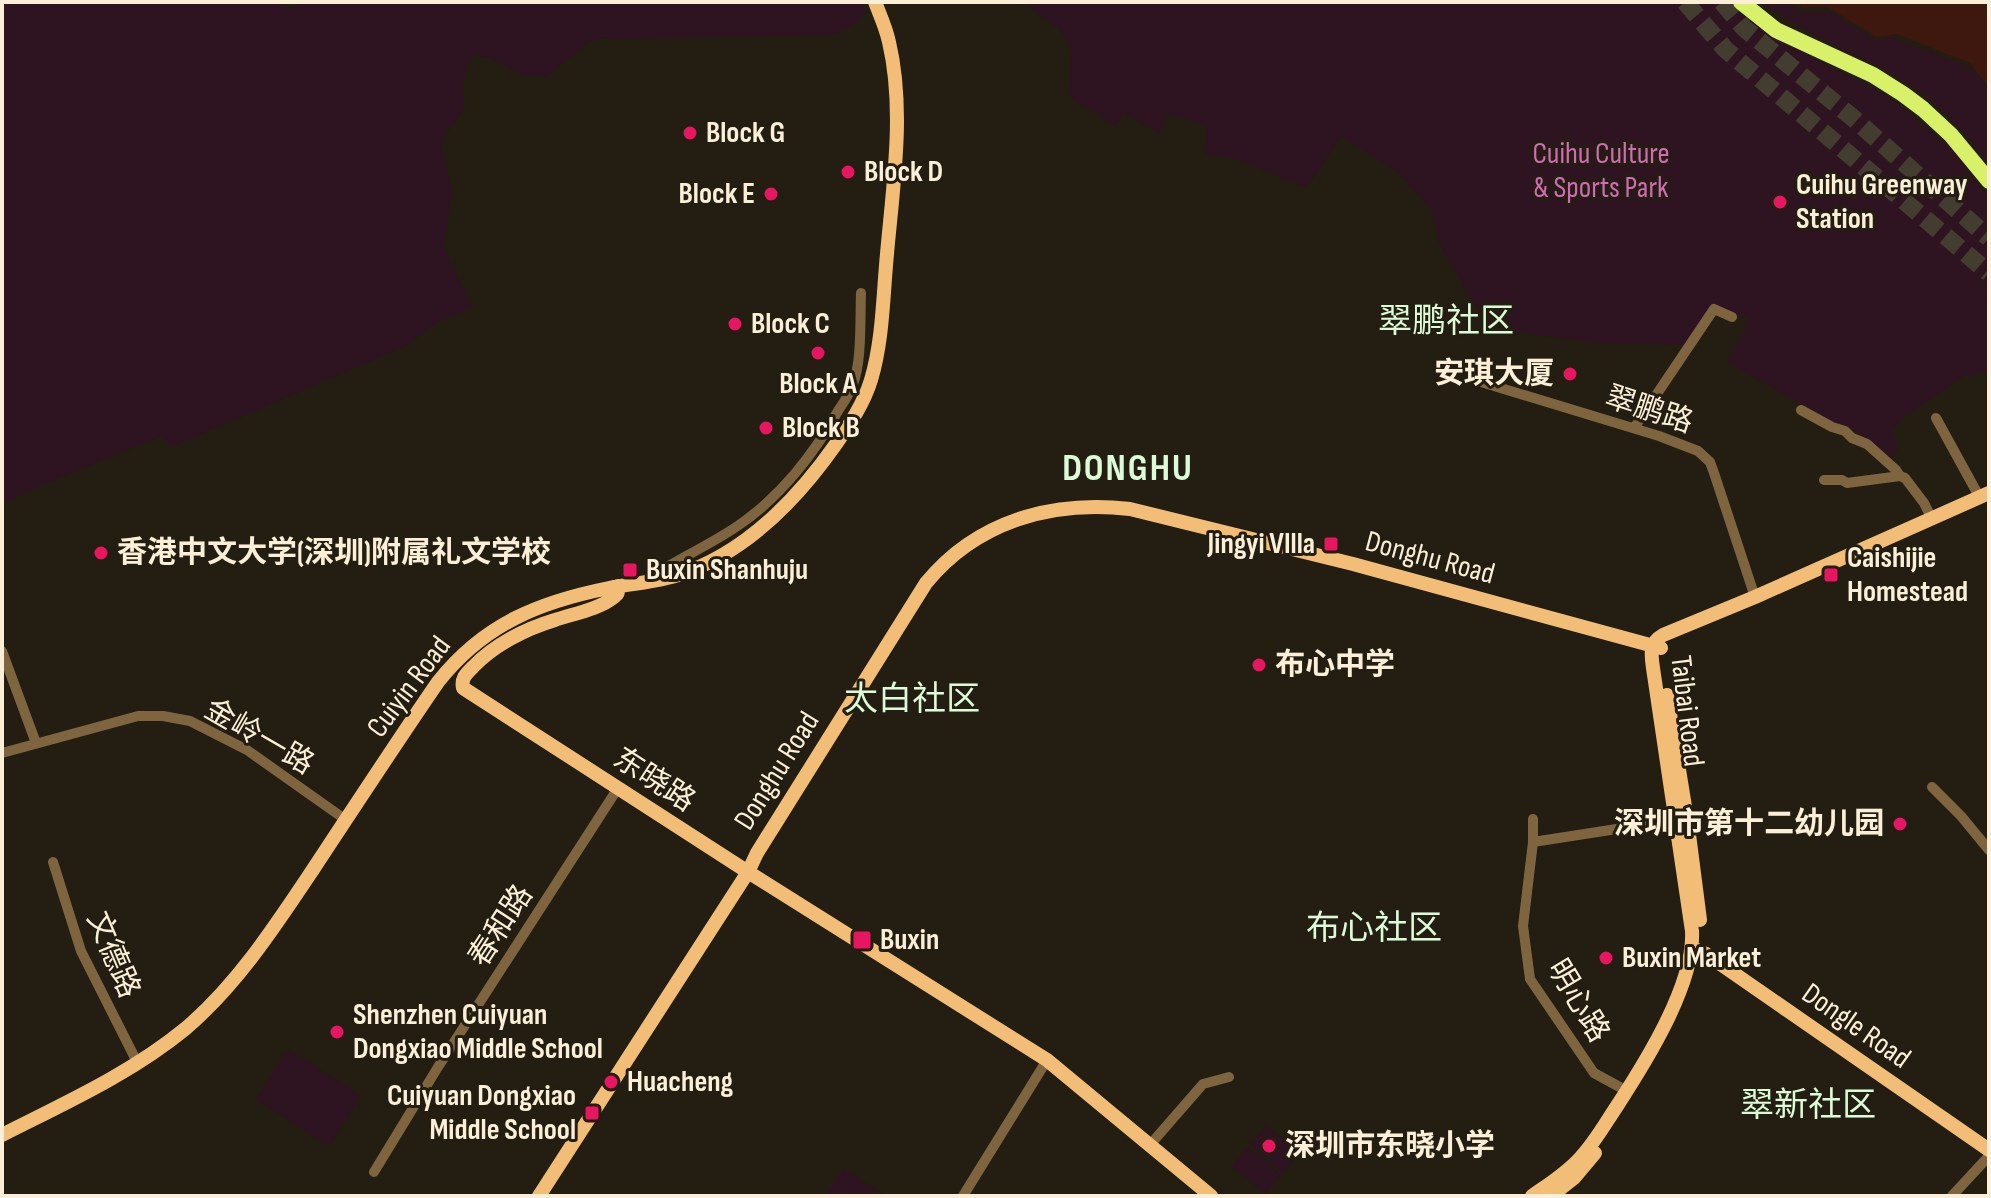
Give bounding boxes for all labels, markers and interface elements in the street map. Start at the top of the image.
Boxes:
place label: Block G [706,115,785,151]
marker: Block G [681,124,699,142]
park label: Cuihu Culture & Sports Park [1532,136,1670,206]
place label: Block D [864,154,943,190]
marker: Block D [839,163,857,181]
place label: Cuihu Greenway Station [1796,167,1968,237]
place label: Block E [679,176,755,212]
marker: Block E [762,185,780,203]
marker: Cuihu Greenway Station [1771,193,1789,211]
district label: 翠鹏社区 [1378,301,1514,342]
place label: Block C [751,306,830,342]
marker: Block C [726,315,744,333]
marker: Block A [809,344,827,362]
place label: 安琪大厦 [1434,356,1554,392]
marker: 安琪大厦 [1561,365,1579,383]
place label: Block A [779,366,858,402]
street label: 翠鹏路 [1601,379,1697,441]
place label: Block B [782,410,860,446]
marker: Block B [757,419,775,437]
district label: DONGHU [1062,446,1194,491]
street label: Donghu Road [1362,524,1498,592]
place label: Jingyi VIlla [1207,526,1315,562]
place label: 香港中文大学(深圳)附属礼文学校 [117,535,551,571]
marker: Jingyi VIlla [1322,535,1340,553]
place label: Caishijie Homestead [1847,540,1968,610]
marker: 香港中文大学(深圳)附属礼文学校 [92,544,110,562]
place label: Buxin Shanhuju [646,552,808,588]
marker: Buxin Shanhuju [621,561,639,579]
marker: Caishijie Homestead [1822,566,1840,584]
street label: Cuiyin Road [359,629,459,745]
place label: 布心中学 [1275,647,1395,683]
street label: Taibai Road [1662,653,1712,769]
marker: 布心中学 [1250,656,1268,674]
district label: 太白社区 [844,679,980,720]
street label: 金岭一路 [198,691,320,783]
street label: Donghu Road [727,705,827,837]
street label: 东晓路 [606,740,702,820]
place label: 深圳市第十二幼儿园 [1614,806,1884,842]
marker: 深圳市第十二幼儿园 [1891,815,1909,833]
street label: 春和路 [461,878,541,974]
street label: 文德路 [79,907,147,1003]
district label: 布心社区 [1306,908,1442,949]
place label: Buxin [880,922,939,958]
marker: Buxin [851,929,873,951]
place label: Buxin Market [1622,940,1761,976]
marker: Buxin Market [1597,949,1615,967]
street label: 明心路 [1539,953,1617,1049]
street label: Dongle Road [1795,976,1917,1076]
place label: Shenzhen Cuiyuan Dongxiao Middle School [353,997,603,1067]
marker: Shenzhen Cuiyuan Dongxiao Middle School [328,1023,346,1041]
place label: Huacheng [627,1064,734,1100]
marker: Huacheng [602,1073,620,1091]
place label: Cuiyuan Dongxiao Middle School [387,1078,576,1148]
district label: 翠新社区 [1740,1085,1876,1126]
marker: Cuiyuan Dongxiao Middle School [583,1104,601,1122]
place label: 深圳市东晓小学 [1285,1128,1495,1164]
marker: 深圳市东晓小学 [1260,1137,1278,1155]

